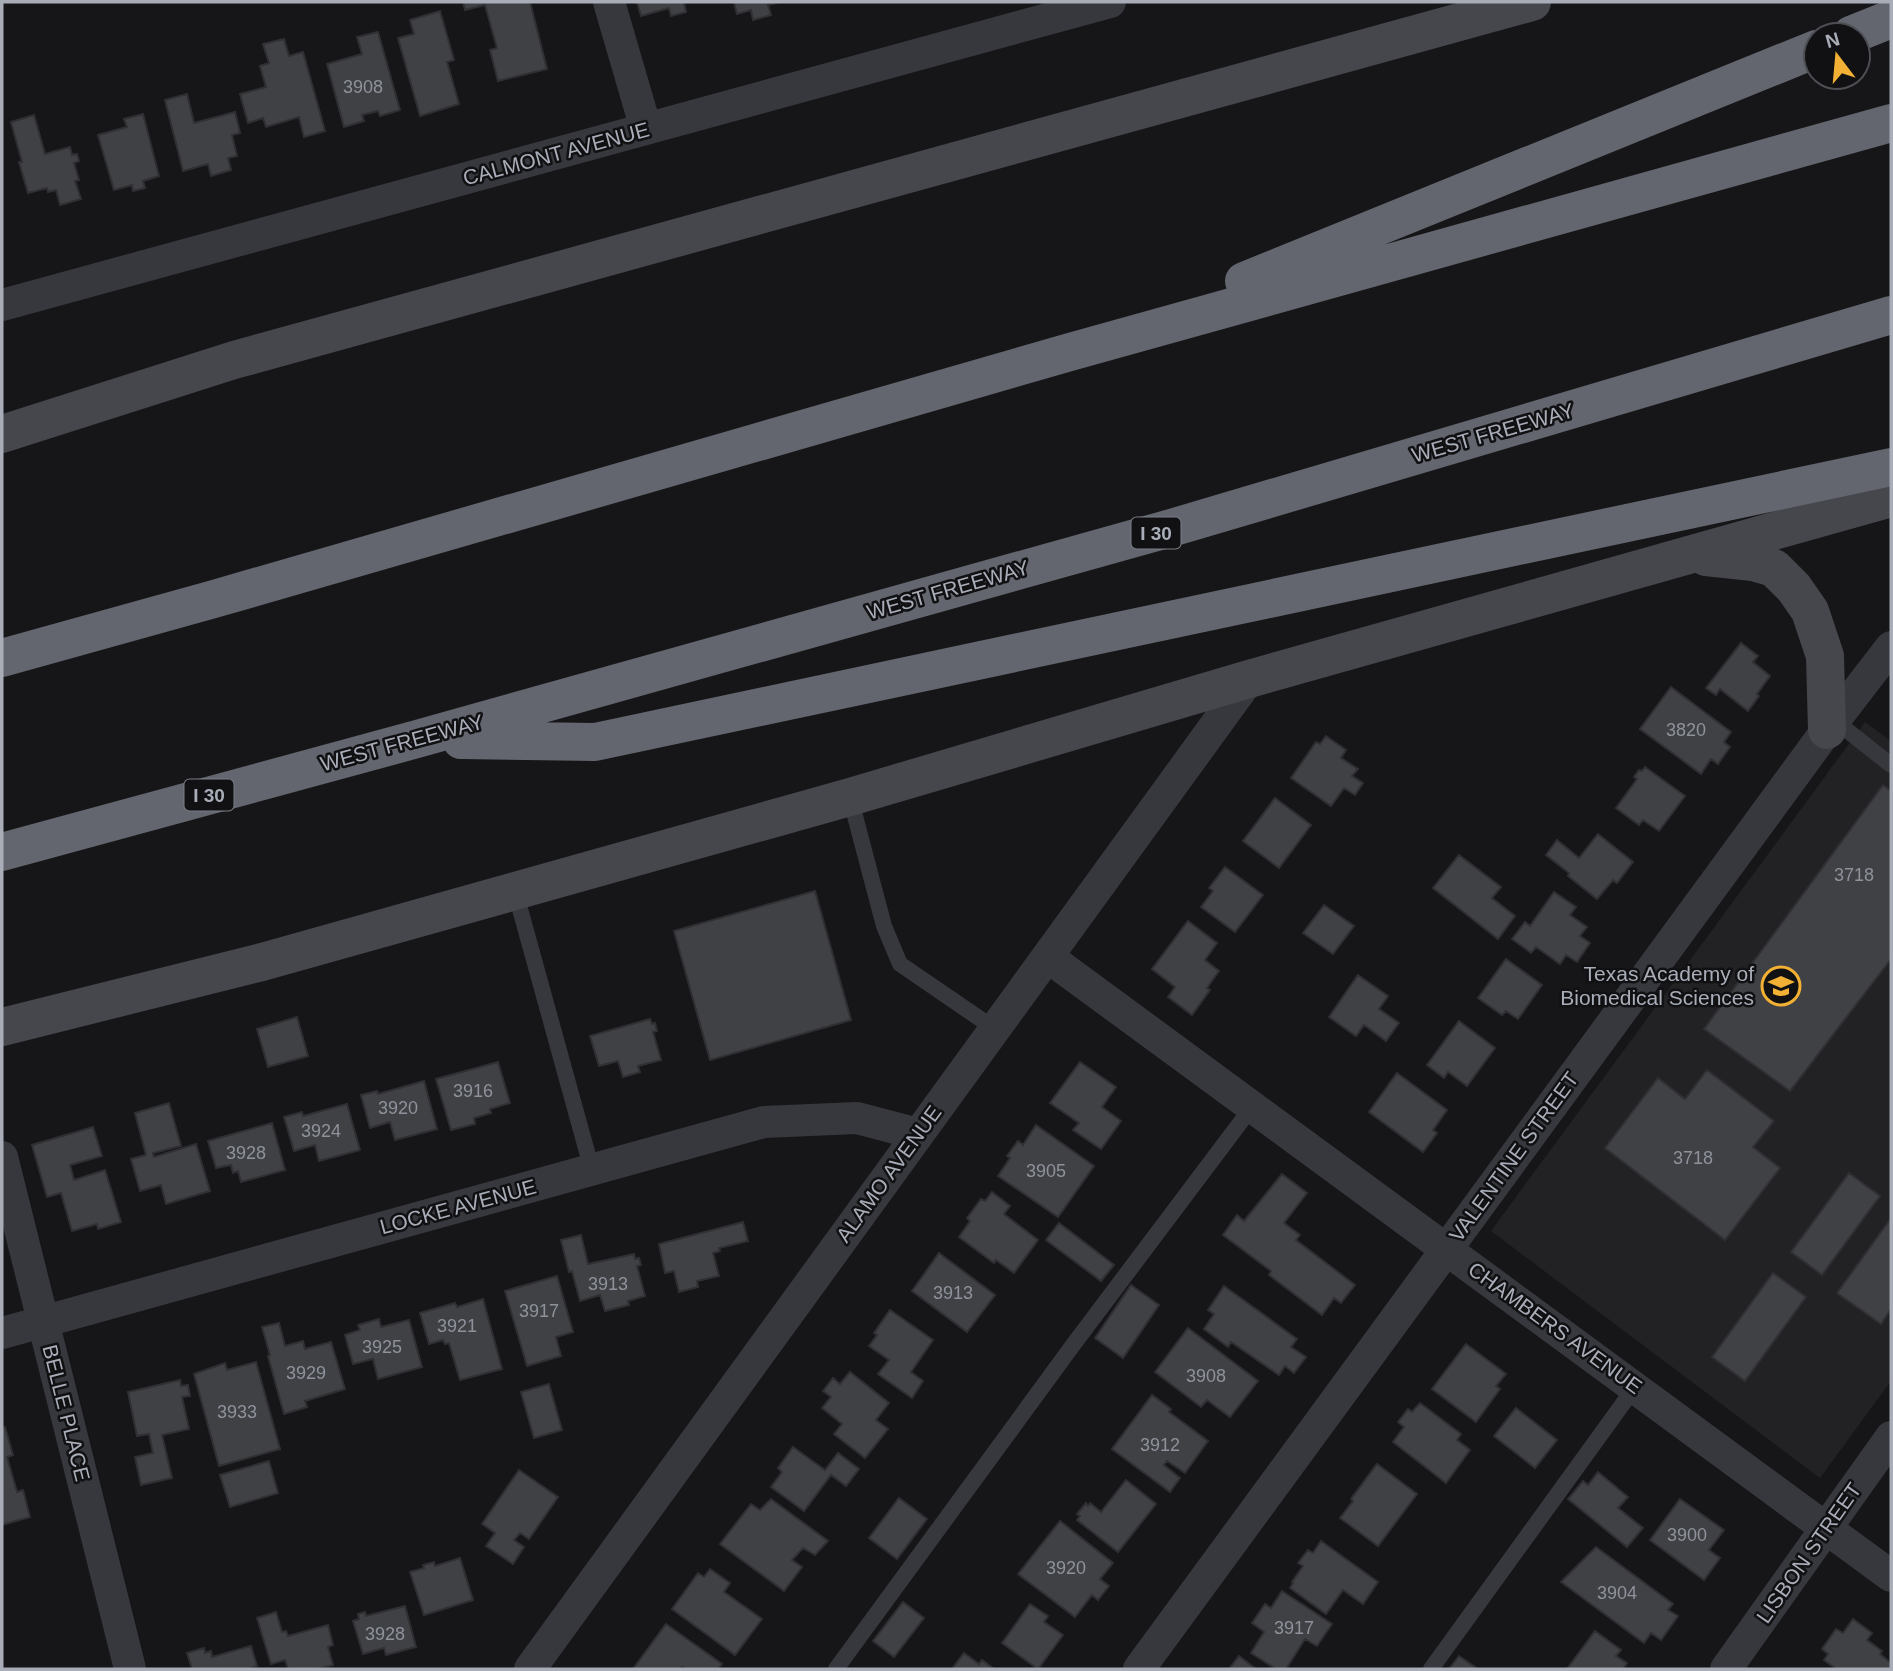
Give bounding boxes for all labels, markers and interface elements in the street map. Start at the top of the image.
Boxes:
north arrow [1802,21,1872,91]
text: N [1823,28,1842,52]
house number: 3908 [343,77,383,97]
street label: CALMONT AVENUE [460,118,651,189]
street label: WEST FREEWAY [1409,398,1577,467]
road number: I 30 [1132,518,1180,548]
street label: WEST FREEWAY [864,555,1032,624]
street label: WEST FREEWAY [318,710,486,775]
house number: 3820 [1666,720,1706,740]
road number: I 30 [184,780,234,810]
house number: 3718 [1834,865,1874,885]
place label: Texas Academy of Biomedical Sciences [1560,962,1754,1009]
school or university icon: Texas Academy of Biomedical Sciences [1760,965,1802,1007]
street label: VALENTINE STREET [1444,1067,1583,1246]
house number: 3916 [453,1081,493,1101]
house number: 3920 [378,1098,418,1118]
street label: ALAMO AVENUE [831,1101,946,1246]
house number: 3924 [301,1121,341,1141]
house number: 3928 [226,1143,266,1163]
house number: 3718 [1673,1148,1713,1168]
house number: 3905 [1026,1161,1066,1181]
street label: LOCKE AVENUE [377,1175,538,1238]
street label: CHAMBERS AVENUE [1464,1257,1646,1398]
house number: 3913 [588,1274,628,1294]
house number: 3913 [933,1283,973,1303]
house number: 3917 [519,1301,559,1321]
house number: 3921 [437,1316,477,1336]
house number: 3925 [362,1337,402,1357]
street label: BELLE PLACE [38,1342,95,1484]
house number: 3929 [286,1363,326,1383]
house number: 3908 [1186,1366,1226,1386]
house number: 3933 [217,1402,257,1422]
house number: 3912 [1140,1435,1180,1455]
street label: LISBON STREET [1752,1478,1866,1627]
house number: 3900 [1667,1525,1707,1545]
house number: 3920 [1046,1558,1086,1578]
house number: 3904 [1597,1583,1637,1603]
house number: 3917 [1274,1618,1314,1638]
house number: 3928 [365,1624,405,1644]

